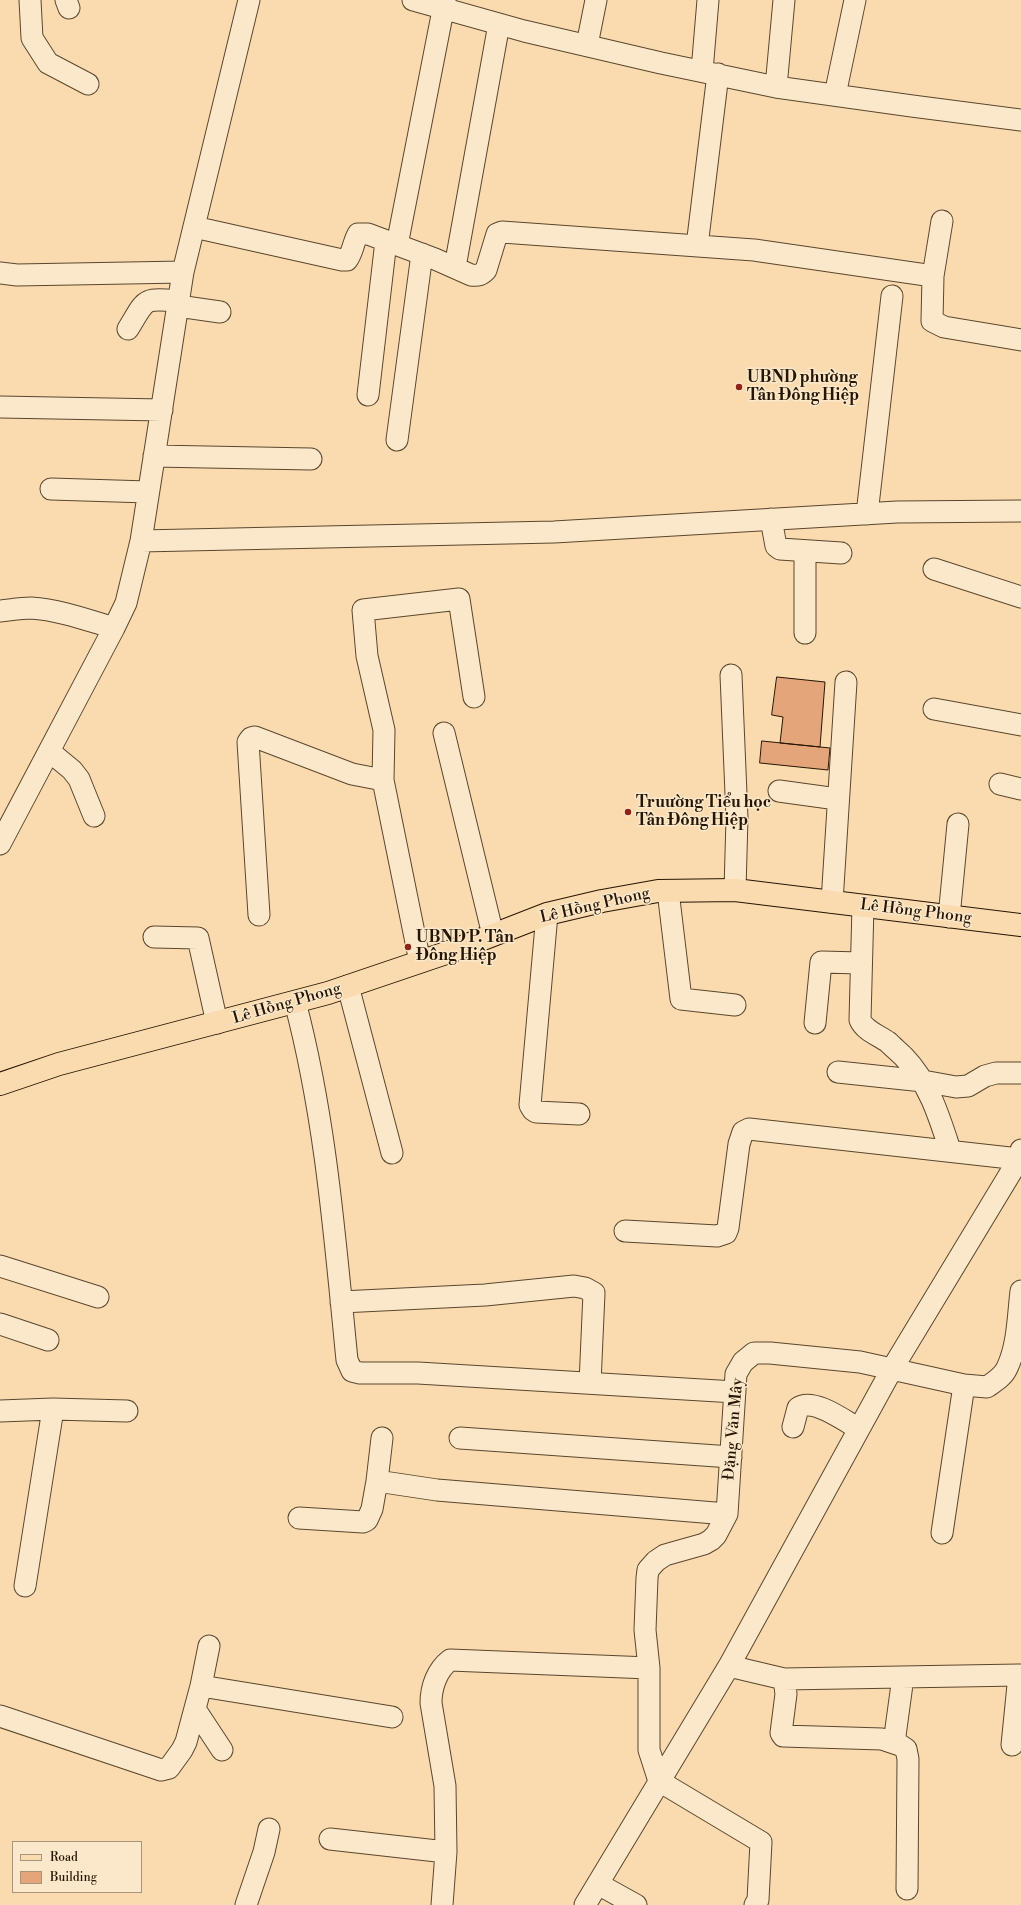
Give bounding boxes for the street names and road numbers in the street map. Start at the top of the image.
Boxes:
street label: Lê Hồng Phong [538,884,652,928]
street label: Lê Hồng Phong [859,896,973,928]
street label: Lê Hồng Phong [230,979,344,1029]
street label: Đặng Văn Mây [720,1377,748,1481]

